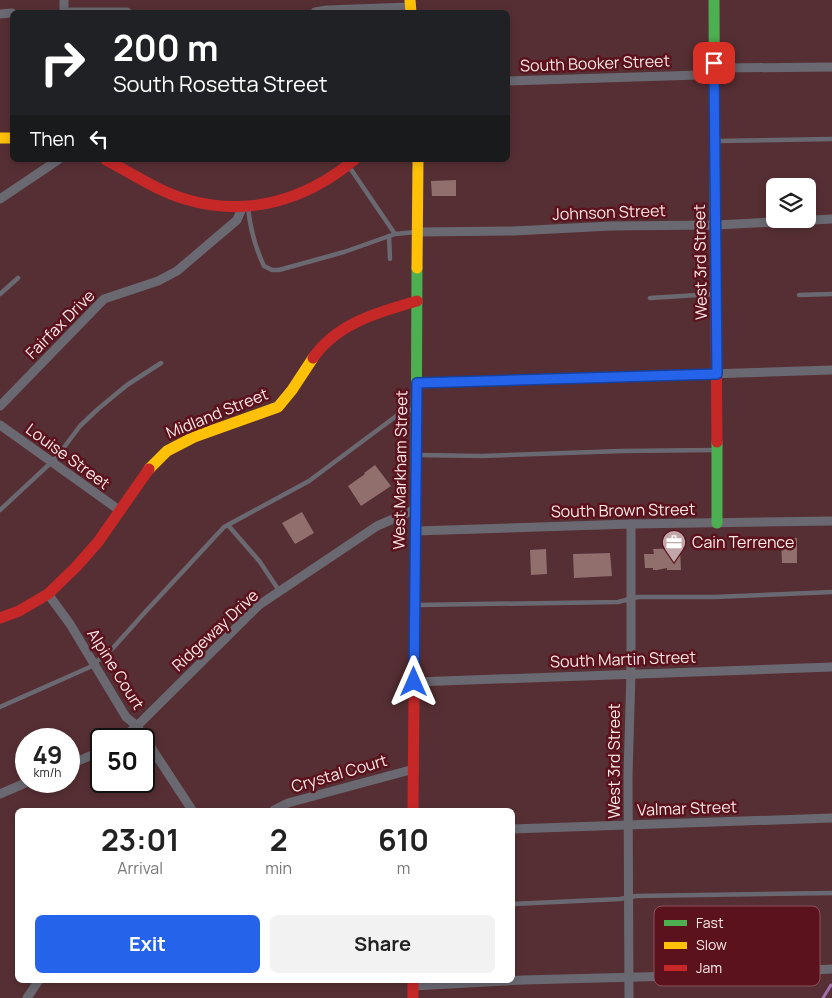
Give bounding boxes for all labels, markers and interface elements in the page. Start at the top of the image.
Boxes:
text: 200 m [113,24,218,72]
icon: right [30,30,95,95]
pin [693,42,735,84]
street label: South Booker Street [520,49,670,77]
icon: arrive [700,49,728,77]
text: South Rosetta Street [113,69,328,99]
icon: left [85,125,113,153]
text: Then [30,126,75,152]
map controls [766,178,816,228]
button: layers [766,178,816,228]
street label: Johnson Street [552,199,666,225]
street label: West 3rd Street [688,204,712,320]
street label: Fairfax Drive [21,285,99,363]
street label: Midland Street [163,382,271,444]
street label: West Markham Street [388,390,412,550]
street label: Louise Street [22,418,114,494]
street label: South Brown Street [551,498,695,522]
office icon: Cain Terrence [661,529,687,563]
place label: Cain Terrence [692,531,794,553]
street label: Ridgeway Drive [167,584,263,676]
street label: Alpine Court [82,624,150,714]
street label: South Martin Street [550,645,696,673]
position arrow [387,655,439,707]
street label: West 3rd Street [603,703,625,819]
speed limit sign: 50 [90,728,155,793]
text: 49 [32,737,63,772]
street label: Crystal Court [288,749,390,797]
text: km/h [34,764,61,781]
street label: Valmar Street [637,795,737,821]
text: 23:01 [101,819,179,860]
text: 2 [270,819,288,860]
text: 610 [378,819,429,860]
text: Arrival [117,857,163,879]
text: min [265,857,292,879]
text: m [397,857,410,879]
legend [654,906,820,986]
text: Fast [696,913,724,932]
button: Exit [35,915,260,973]
button: Share [270,915,495,973]
text: Slow [696,935,727,954]
text: Jam [696,958,722,977]

